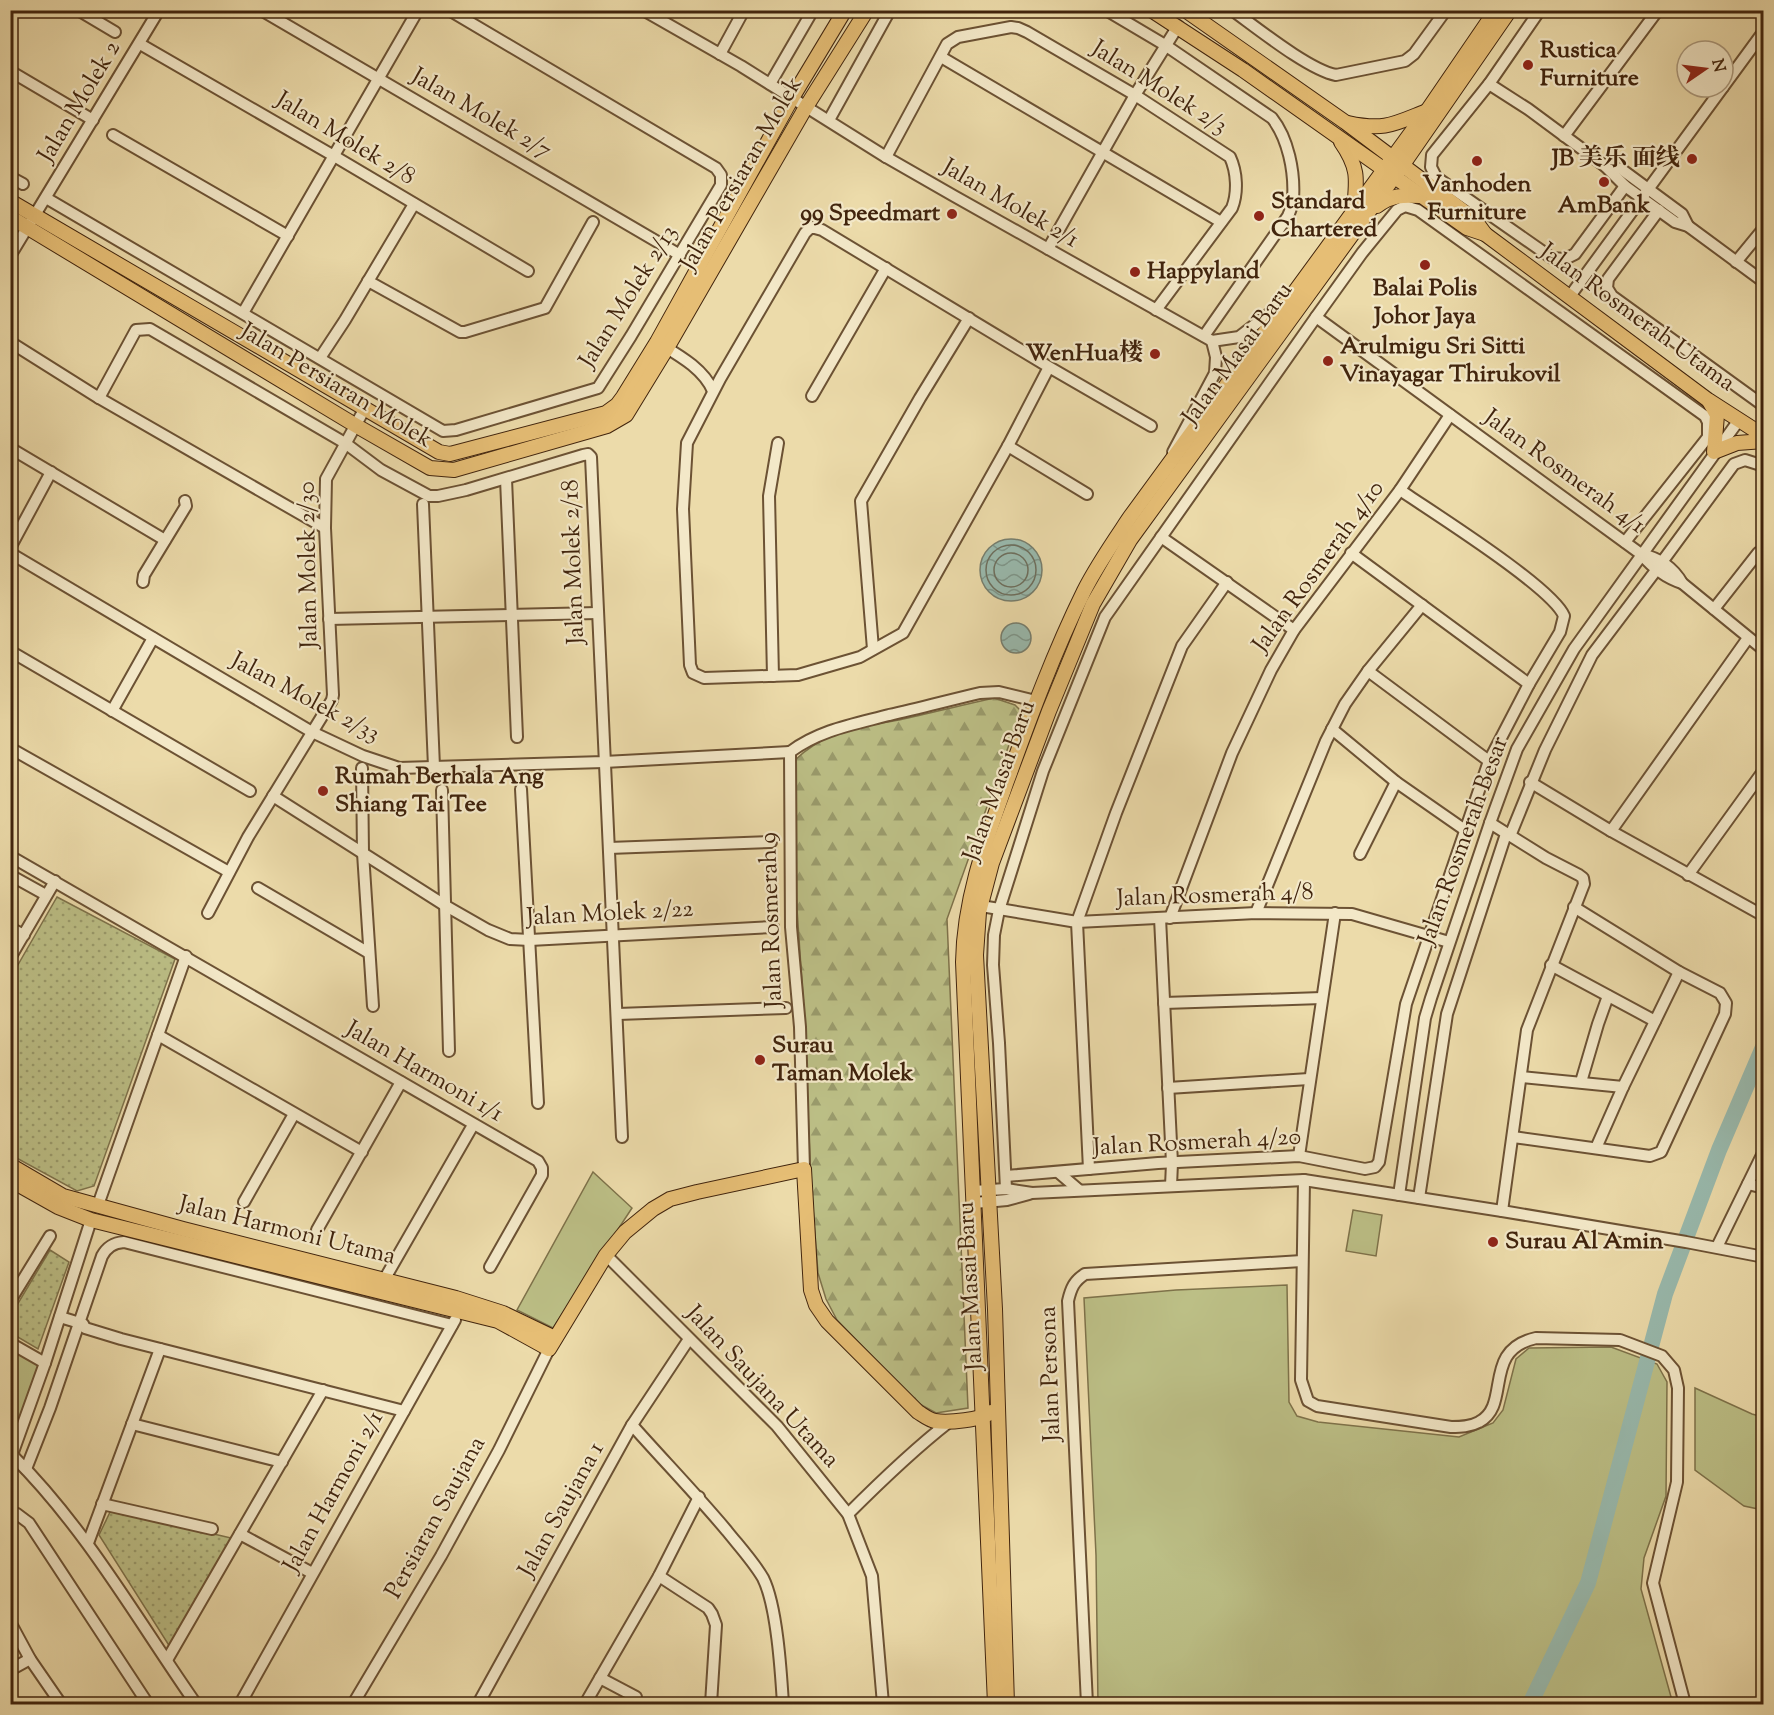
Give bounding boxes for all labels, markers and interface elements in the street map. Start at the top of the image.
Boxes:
street label: Jalan Molek 2/3 [1083,32,1234,143]
place label: Rustica Furniture [1540,34,1639,96]
street label: Jalan Molek 2 [29,35,130,171]
north arrow [1675,39,1735,99]
text: N [1704,57,1730,75]
marker: Rustica Furniture [1521,58,1535,72]
street label: Jalan Molek 2/7 [403,59,558,168]
street label: Jalan Persiaran Molek [671,70,812,279]
street label: Jalan Molek 2/8 [267,83,421,194]
place label: JB 美乐 面线 [1550,142,1680,176]
street label: Jalan Molek 2/1 [933,150,1085,257]
marker: JB 美乐 面线 [1685,152,1699,166]
marker: Vanhoden Furniture [1470,154,1484,168]
place label: Vanhoden Furniture [1423,168,1532,230]
marker: AmBank [1597,175,1611,189]
place label: Standard Chartered [1271,185,1378,247]
place label: AmBank [1558,189,1651,223]
place label: 99 Speedmart [800,197,941,231]
marker: 99 Speedmart [945,207,959,221]
marker: Standard Chartered [1252,209,1266,223]
street label: Jalan Molek 2/13 [570,219,687,377]
street label: Jalan Rosmerah Utama [1531,234,1742,401]
place label: Happyland [1147,255,1260,289]
marker: Balai Polis Johor Jaya [1418,258,1432,272]
marker: Happyland [1128,265,1142,279]
place label: Balai Polis Johor Jaya [1372,272,1477,334]
street label: Jalan Masai Baru [1173,275,1302,434]
street label: Jalan Persiaran Molek [231,314,439,457]
place label: Arulmigu Sri Sitti Vinayagar Thirukovil [1340,330,1561,392]
place label: WenHua楼 [1025,337,1143,371]
marker: WenHua楼 [1148,347,1162,361]
marker: Arulmigu Sri Sitti Vinayagar Thirukovil [1321,354,1335,368]
street label: Jalan Rosmerah 4/1 [1474,400,1652,542]
street label: Jalan Rosmerah 4/10 [1244,474,1393,662]
street label: Jalan Molek 2/18 [554,479,594,647]
street label: Jalan Molek 2/30 [291,481,327,651]
street label: Jalan Molek 2/33 [223,643,386,752]
street label: Jalan Masai Baru [954,695,1045,868]
street label: Jalan Rosmerah Besar [1410,732,1518,952]
place label: Rumah Berhala Ang Shiang Tai Tee [335,760,544,822]
marker: Rumah Berhala Ang Shiang Tai Tee [316,784,330,798]
street label: Jalan Rosmerah 9 [752,832,792,1010]
street label: Jalan Rosmerah 4/8 [1114,876,1314,916]
street label: Jalan Molek 2/22 [524,893,694,935]
street label: Jalan Harmoni 1/1 [337,1012,509,1131]
place label: Surau Taman Molek [772,1029,914,1091]
marker: Surau Taman Molek [753,1053,767,1067]
street label: Jalan Rosmerah 4/20 [1090,1121,1302,1166]
street label: Jalan Harmoni Utama [173,1187,399,1274]
street label: Jalan Masai Baru [950,1200,993,1373]
place label: Surau Al Amin [1505,1225,1664,1259]
marker: Surau Al Amin [1486,1235,1500,1249]
street label: Jalan Saujana Utama [676,1296,847,1476]
street label: Jalan Persona [1032,1306,1070,1444]
street label: Jalan Harmoni 2/1 [274,1405,393,1581]
street label: Persiaran Saujana [377,1431,495,1605]
street label: Jalan Saujana 1 [510,1436,613,1586]

